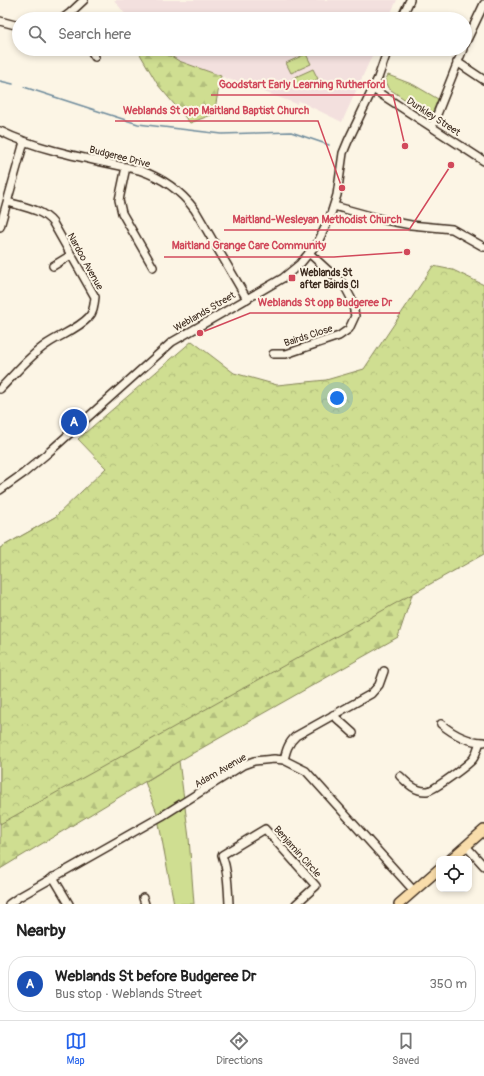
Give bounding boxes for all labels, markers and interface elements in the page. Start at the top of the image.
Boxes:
search box [12,12,472,56]
icon: search [26,23,48,45]
text: Search here [58,25,131,44]
callout: Goodstart Early Learning Rutherford [211,72,393,95]
text: Goodstart Early Learning Rutherford [219,78,385,91]
street label: Dunkley Street [404,95,463,139]
callout: Weblands St opp Maitland Baptist Church [115,98,318,121]
text: Weblands St opp Maitland Baptist Church [123,104,309,117]
street label: Budgeree Drive [88,144,151,170]
callout: Maitland-Wesleyan Methodist Church [224,207,409,230]
text: Maitland-Wesleyan Methodist Church [232,213,402,226]
street label: Nardoo Avenue [65,231,106,292]
callout: Maitland Grange Care Community [164,234,334,257]
text: Maitland Grange Care Community [172,239,327,252]
place label: Weblands St after Bairds Cl [300,267,359,291]
marker: Weblands St after Bairds Cl [287,273,297,283]
street label: Weblands Street [171,289,238,334]
callout: Weblands St opp Budgeree Dr [250,290,400,313]
text: Weblands St opp Budgeree Dr [258,296,393,309]
street label: Bairds Close [283,322,334,349]
your location [327,388,347,408]
pin: A [61,407,87,437]
street label: Adam Avenue [192,751,249,791]
street label: Benjamin Circle [271,823,324,880]
map controls [436,856,472,892]
button: locate [436,856,472,892]
text: Nearby [16,920,65,941]
text: Weblands St before Budgeree Dr [55,967,256,986]
text: A [26,976,34,992]
text: 350 m [429,976,467,992]
text: Bus stop · Weblands Street [55,986,202,1002]
tab: Map [65,1030,87,1067]
tab: Directions [216,1030,263,1067]
tab: Saved [392,1030,419,1067]

